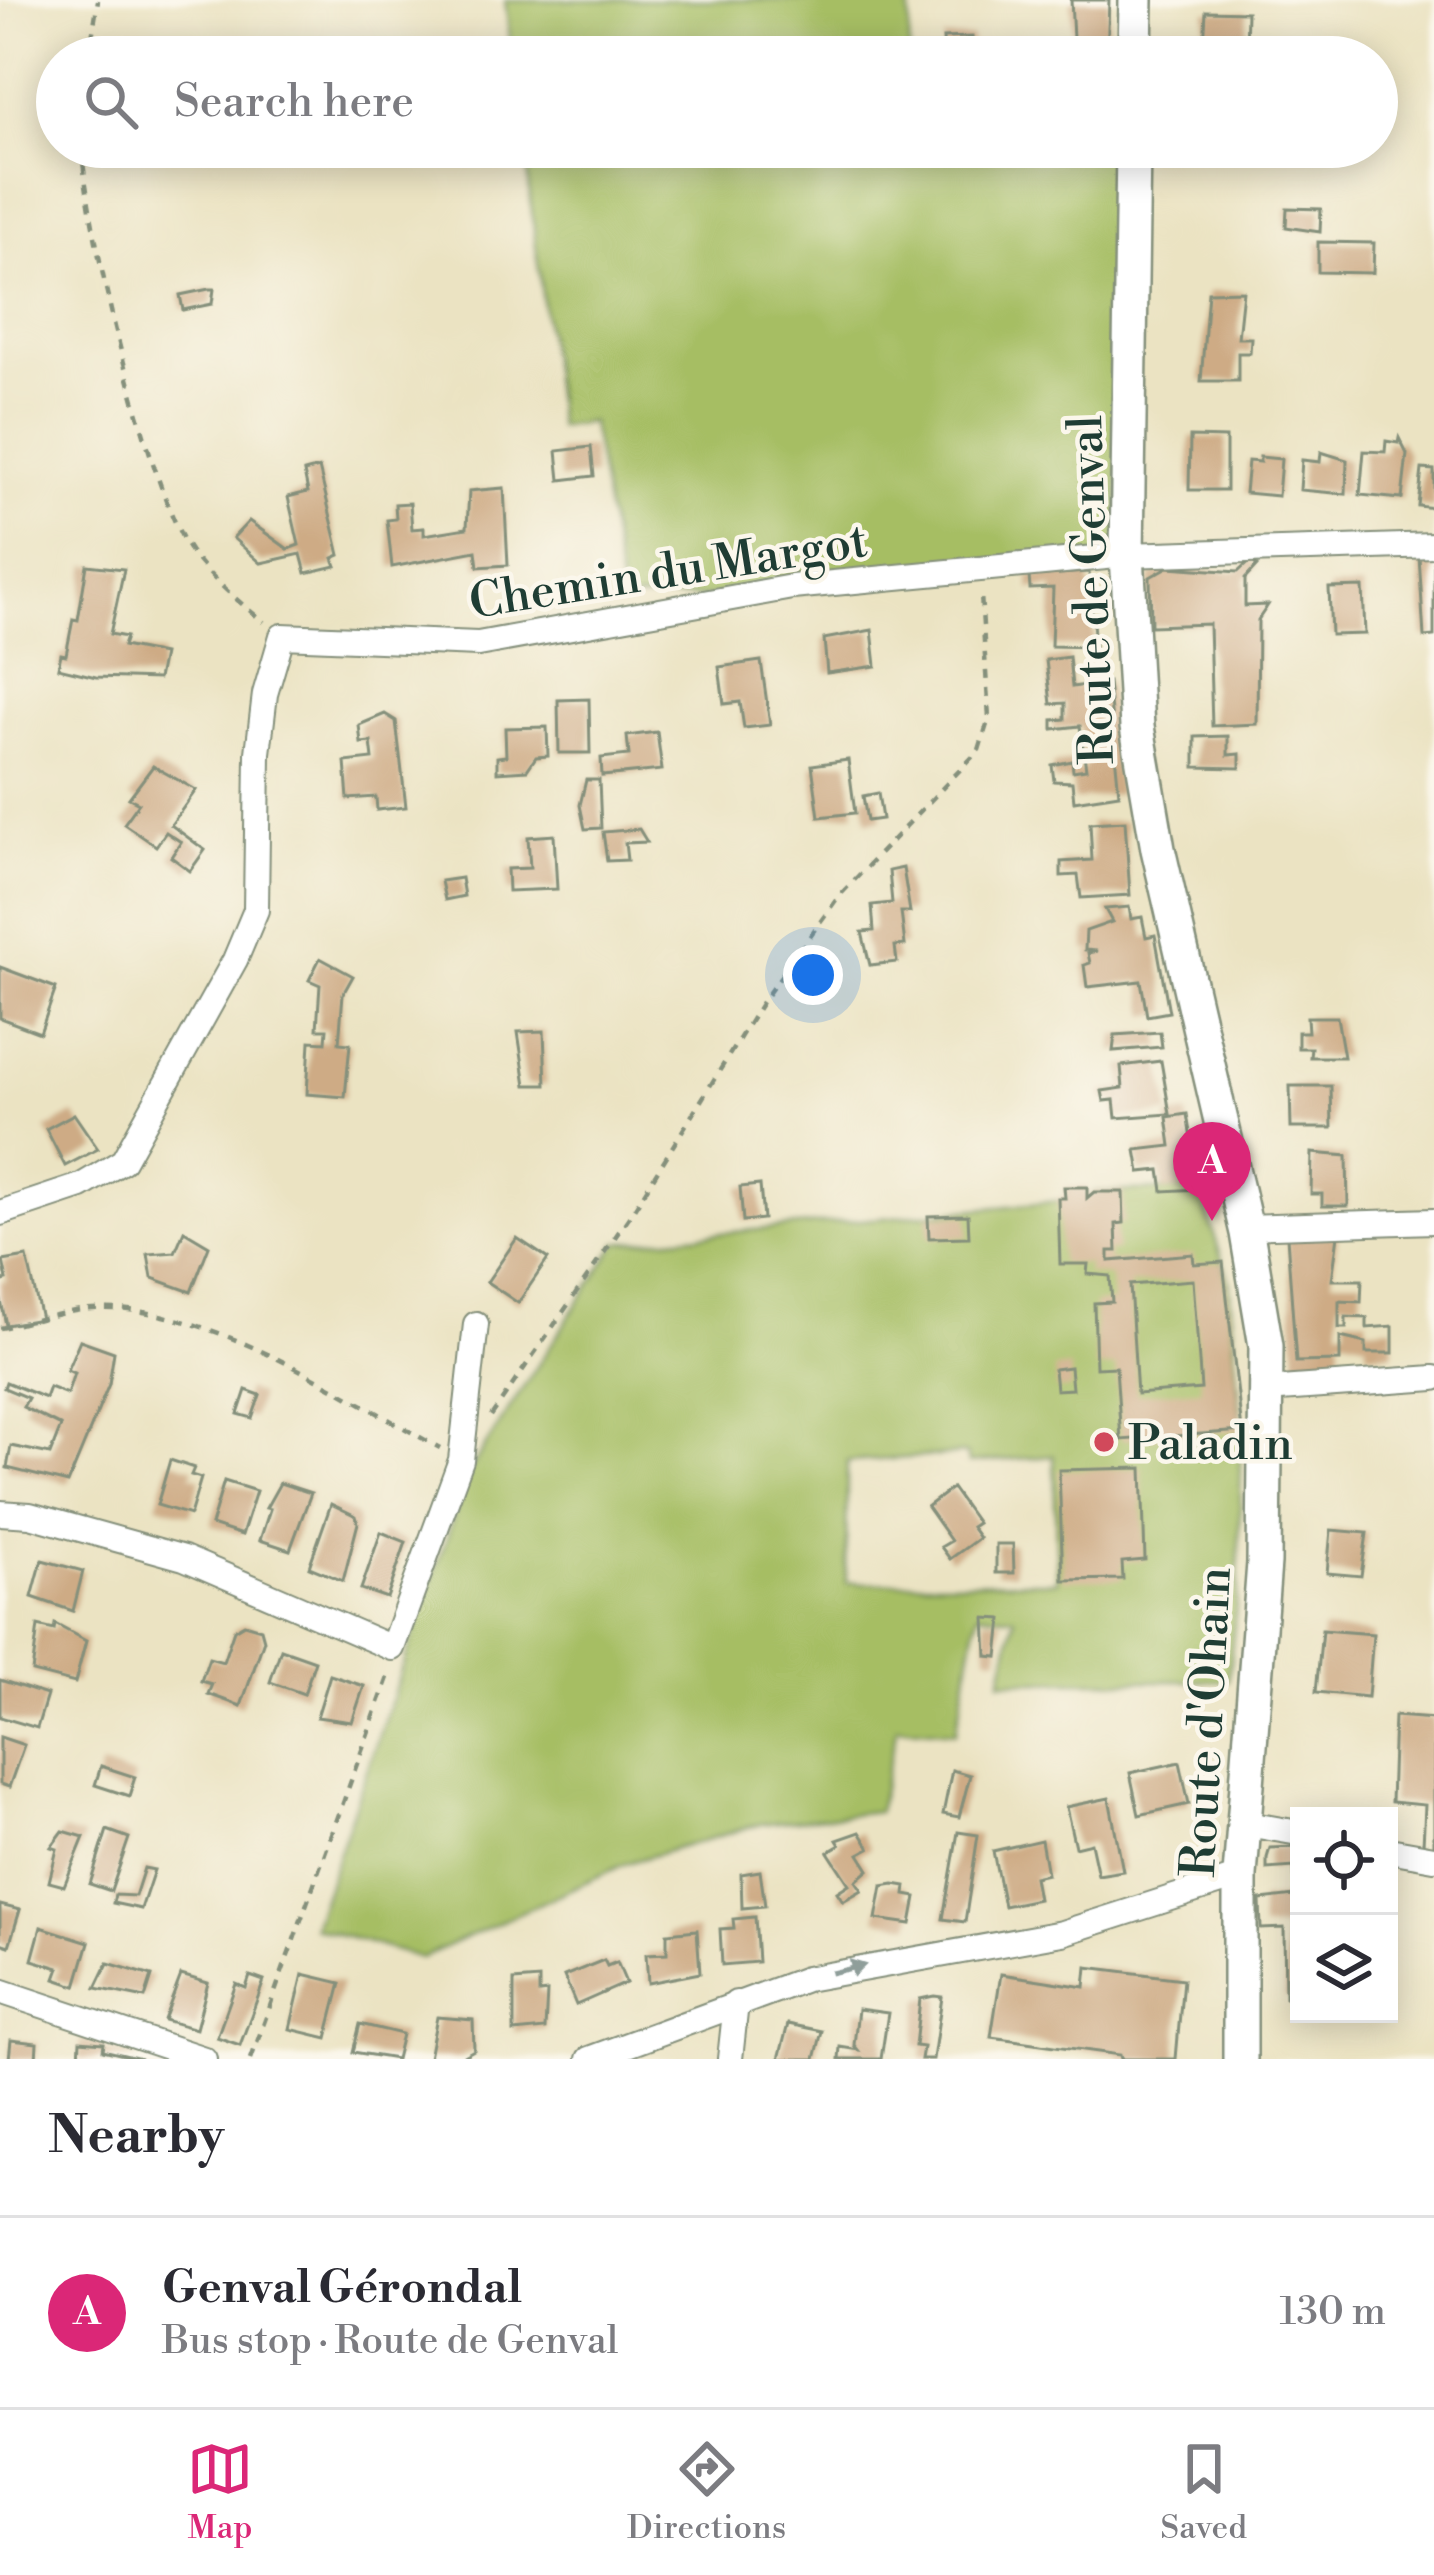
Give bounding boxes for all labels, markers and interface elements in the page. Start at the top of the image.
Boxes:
search box [36,36,1398,168]
icon: search [78,69,144,135]
text: Search here [174,74,414,131]
street label: Route de Genval [1057,414,1129,765]
street label: Chemin du Margot [465,512,872,634]
your location [783,945,843,1005]
pin: A [1173,1122,1251,1221]
place label: Paladin [1128,1415,1293,1475]
marker: Paladin [1091,1429,1117,1455]
street label: Route d'Ohain [1170,1565,1246,1879]
map controls [1290,1807,1398,2023]
button: locate [1290,1807,1398,1915]
button: layers [1290,1915,1398,2023]
one-way arrow [830,1959,868,1978]
text: Nearby [48,2105,224,2169]
text: Genval Gérondal [162,2260,522,2317]
text: A [73,2288,101,2337]
text: 130 m [1280,2288,1386,2337]
text: Bus stop · Route de Genval [162,2317,618,2366]
tab: Map [187,2436,253,2549]
tab: Directions [627,2436,786,2549]
tab: Saved [1160,2436,1247,2549]

